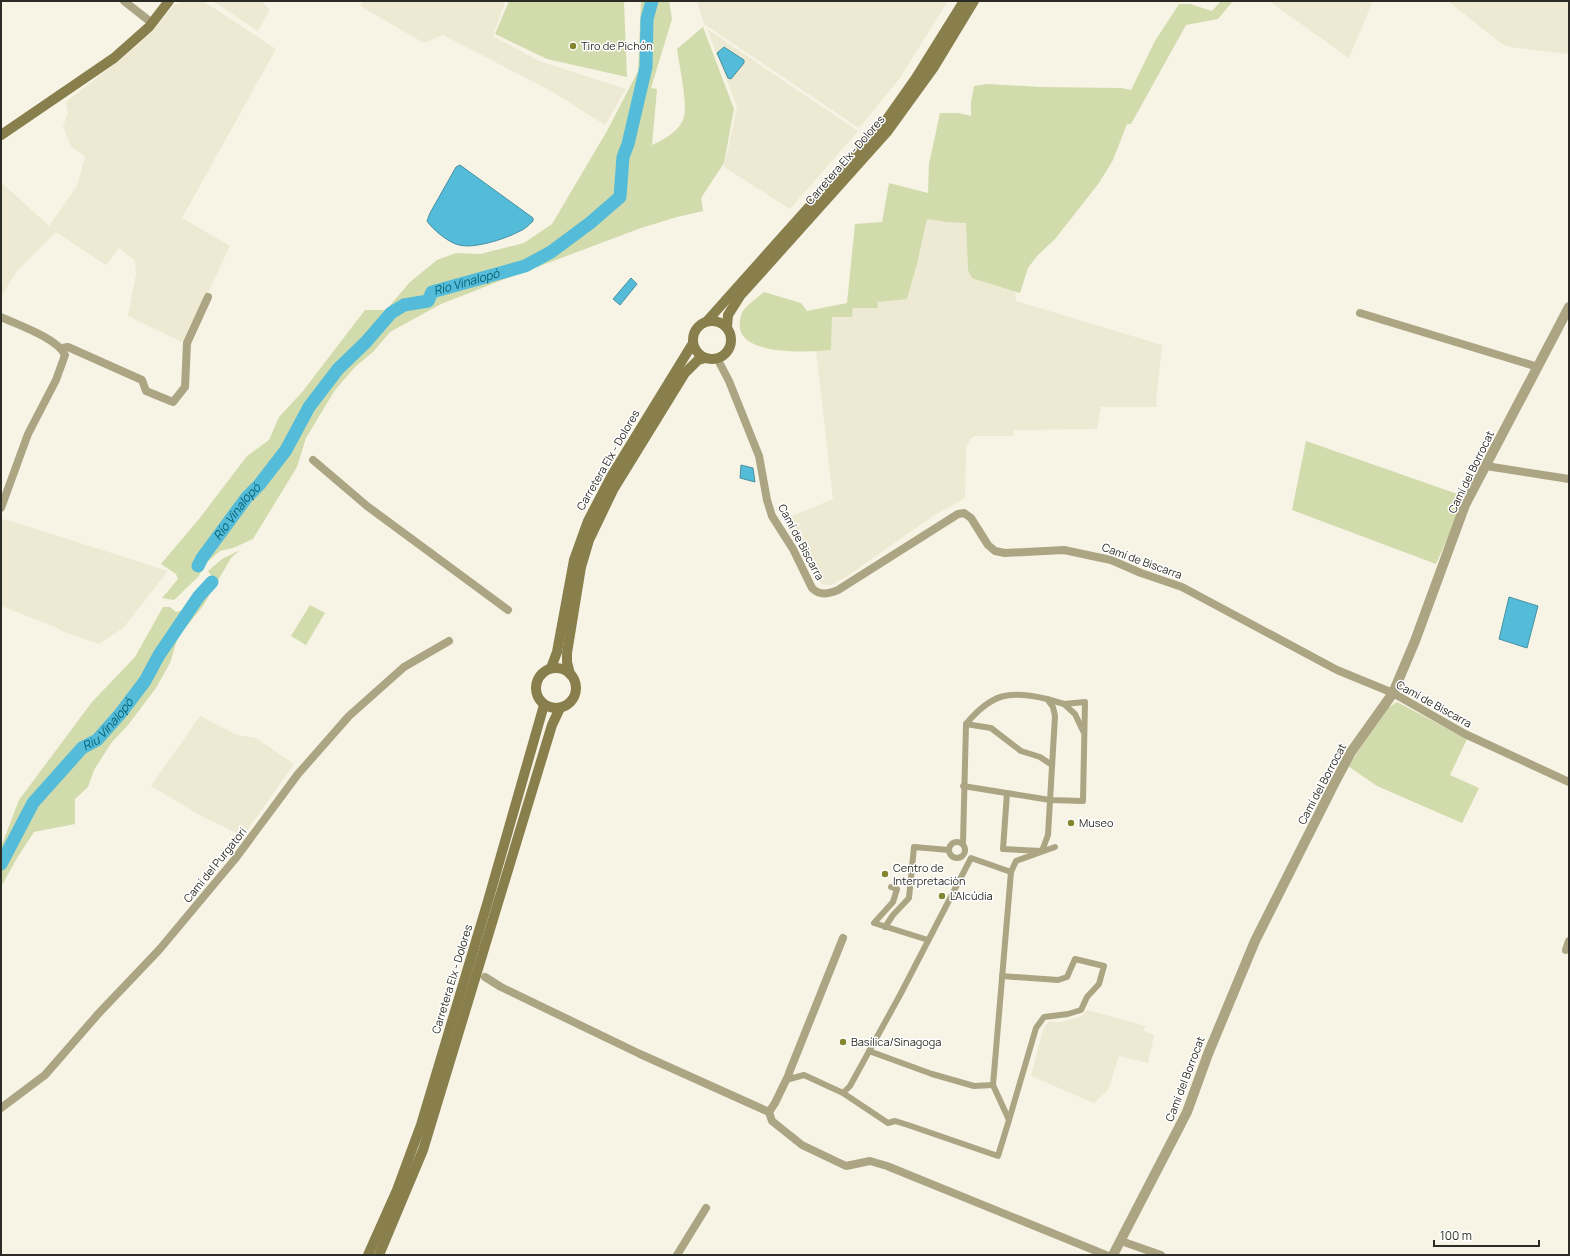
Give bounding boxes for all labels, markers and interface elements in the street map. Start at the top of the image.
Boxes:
place label: Tiro de Pichón [581,38,653,53]
marker: Tiro de Pichón [568,41,578,51]
street label: Carretera Elx - Dolores [802,112,888,207]
water label: Río Vinalopó [432,264,502,299]
street label: Carretera Elx - Dolores [573,407,643,513]
street label: Camí del Borrocat [1444,428,1497,515]
water label: Río Vinalopó [209,479,265,543]
street label: Camí de Biscarra [775,501,828,583]
street label: Camí de Biscarra [1100,539,1184,582]
street label: Camí de Biscarra [1394,677,1475,731]
water label: Riu Vinalopó [79,694,138,754]
street label: Camí del Borrocat [1294,741,1349,827]
place label: Museo [1079,815,1114,830]
marker: Museo [1066,818,1076,828]
street label: Camí del Purgatori [180,824,250,905]
place label: Centro de Interpretaciòn [893,860,966,888]
marker: Centro de Interpretaciòn [880,869,890,879]
place label: L'Alcúdia [950,888,993,903]
marker: L'Alcúdia [937,891,947,901]
street label: Carretera Elx - Dolores [428,922,475,1035]
place label: Basílica/Sinagoga [851,1034,941,1049]
street label: Camí del Borrocat [1161,1034,1208,1123]
marker: Basílica/Sinagoga [838,1037,848,1047]
scale bar [1434,1222,1539,1248]
text: 100 m [1440,1227,1472,1244]

